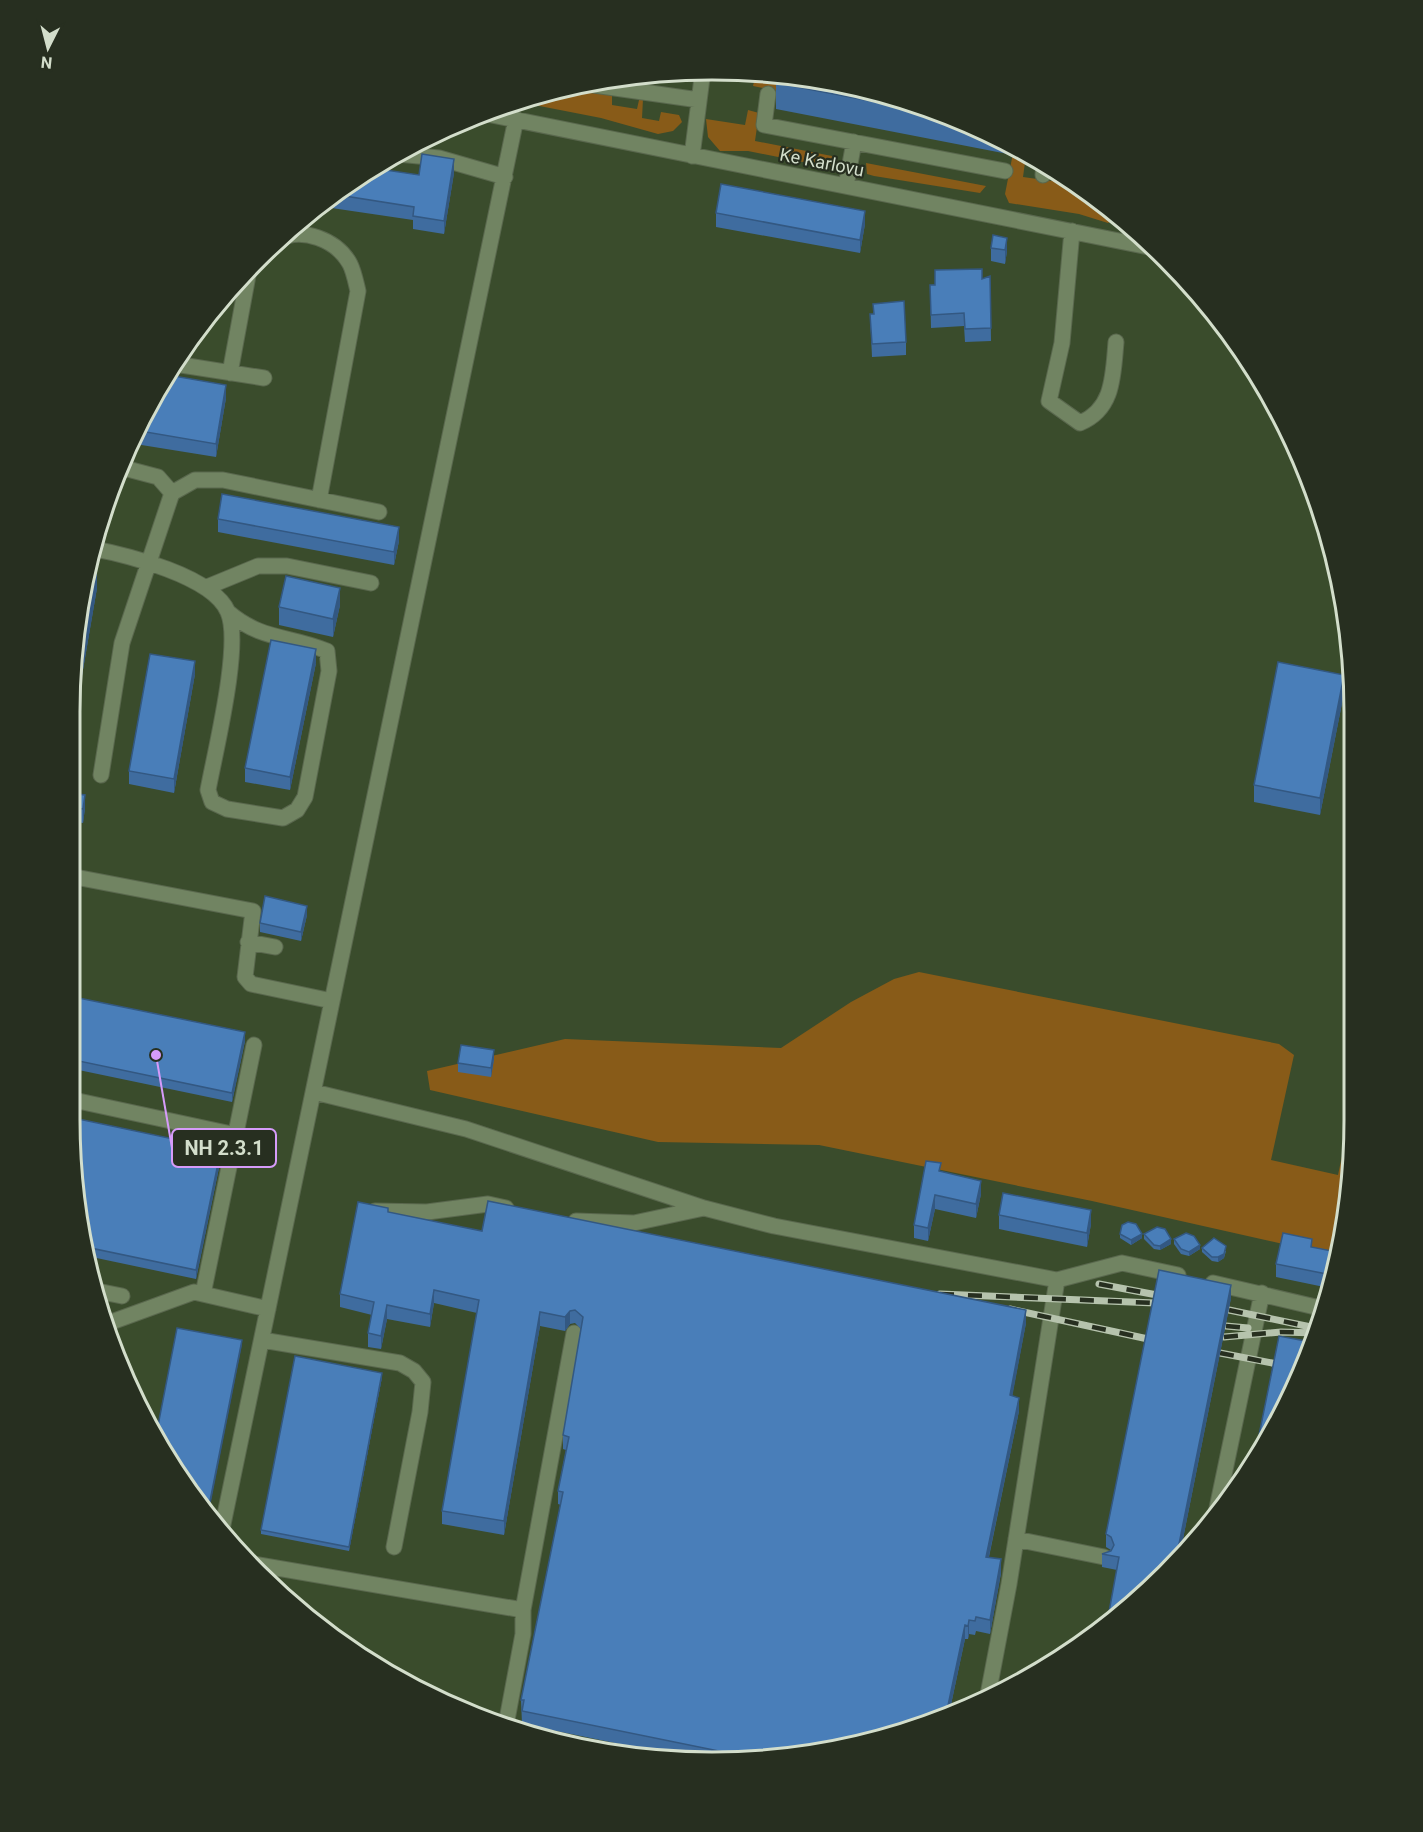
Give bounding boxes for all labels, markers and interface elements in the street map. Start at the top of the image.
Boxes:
north arrow [18,18,78,78]
text: N [40,52,53,72]
street label: Ke Karlovu [778,144,866,180]
callout: NH 2.3.1 [172,1129,276,1167]
text: NH 2.3.1 [184,1136,264,1160]

